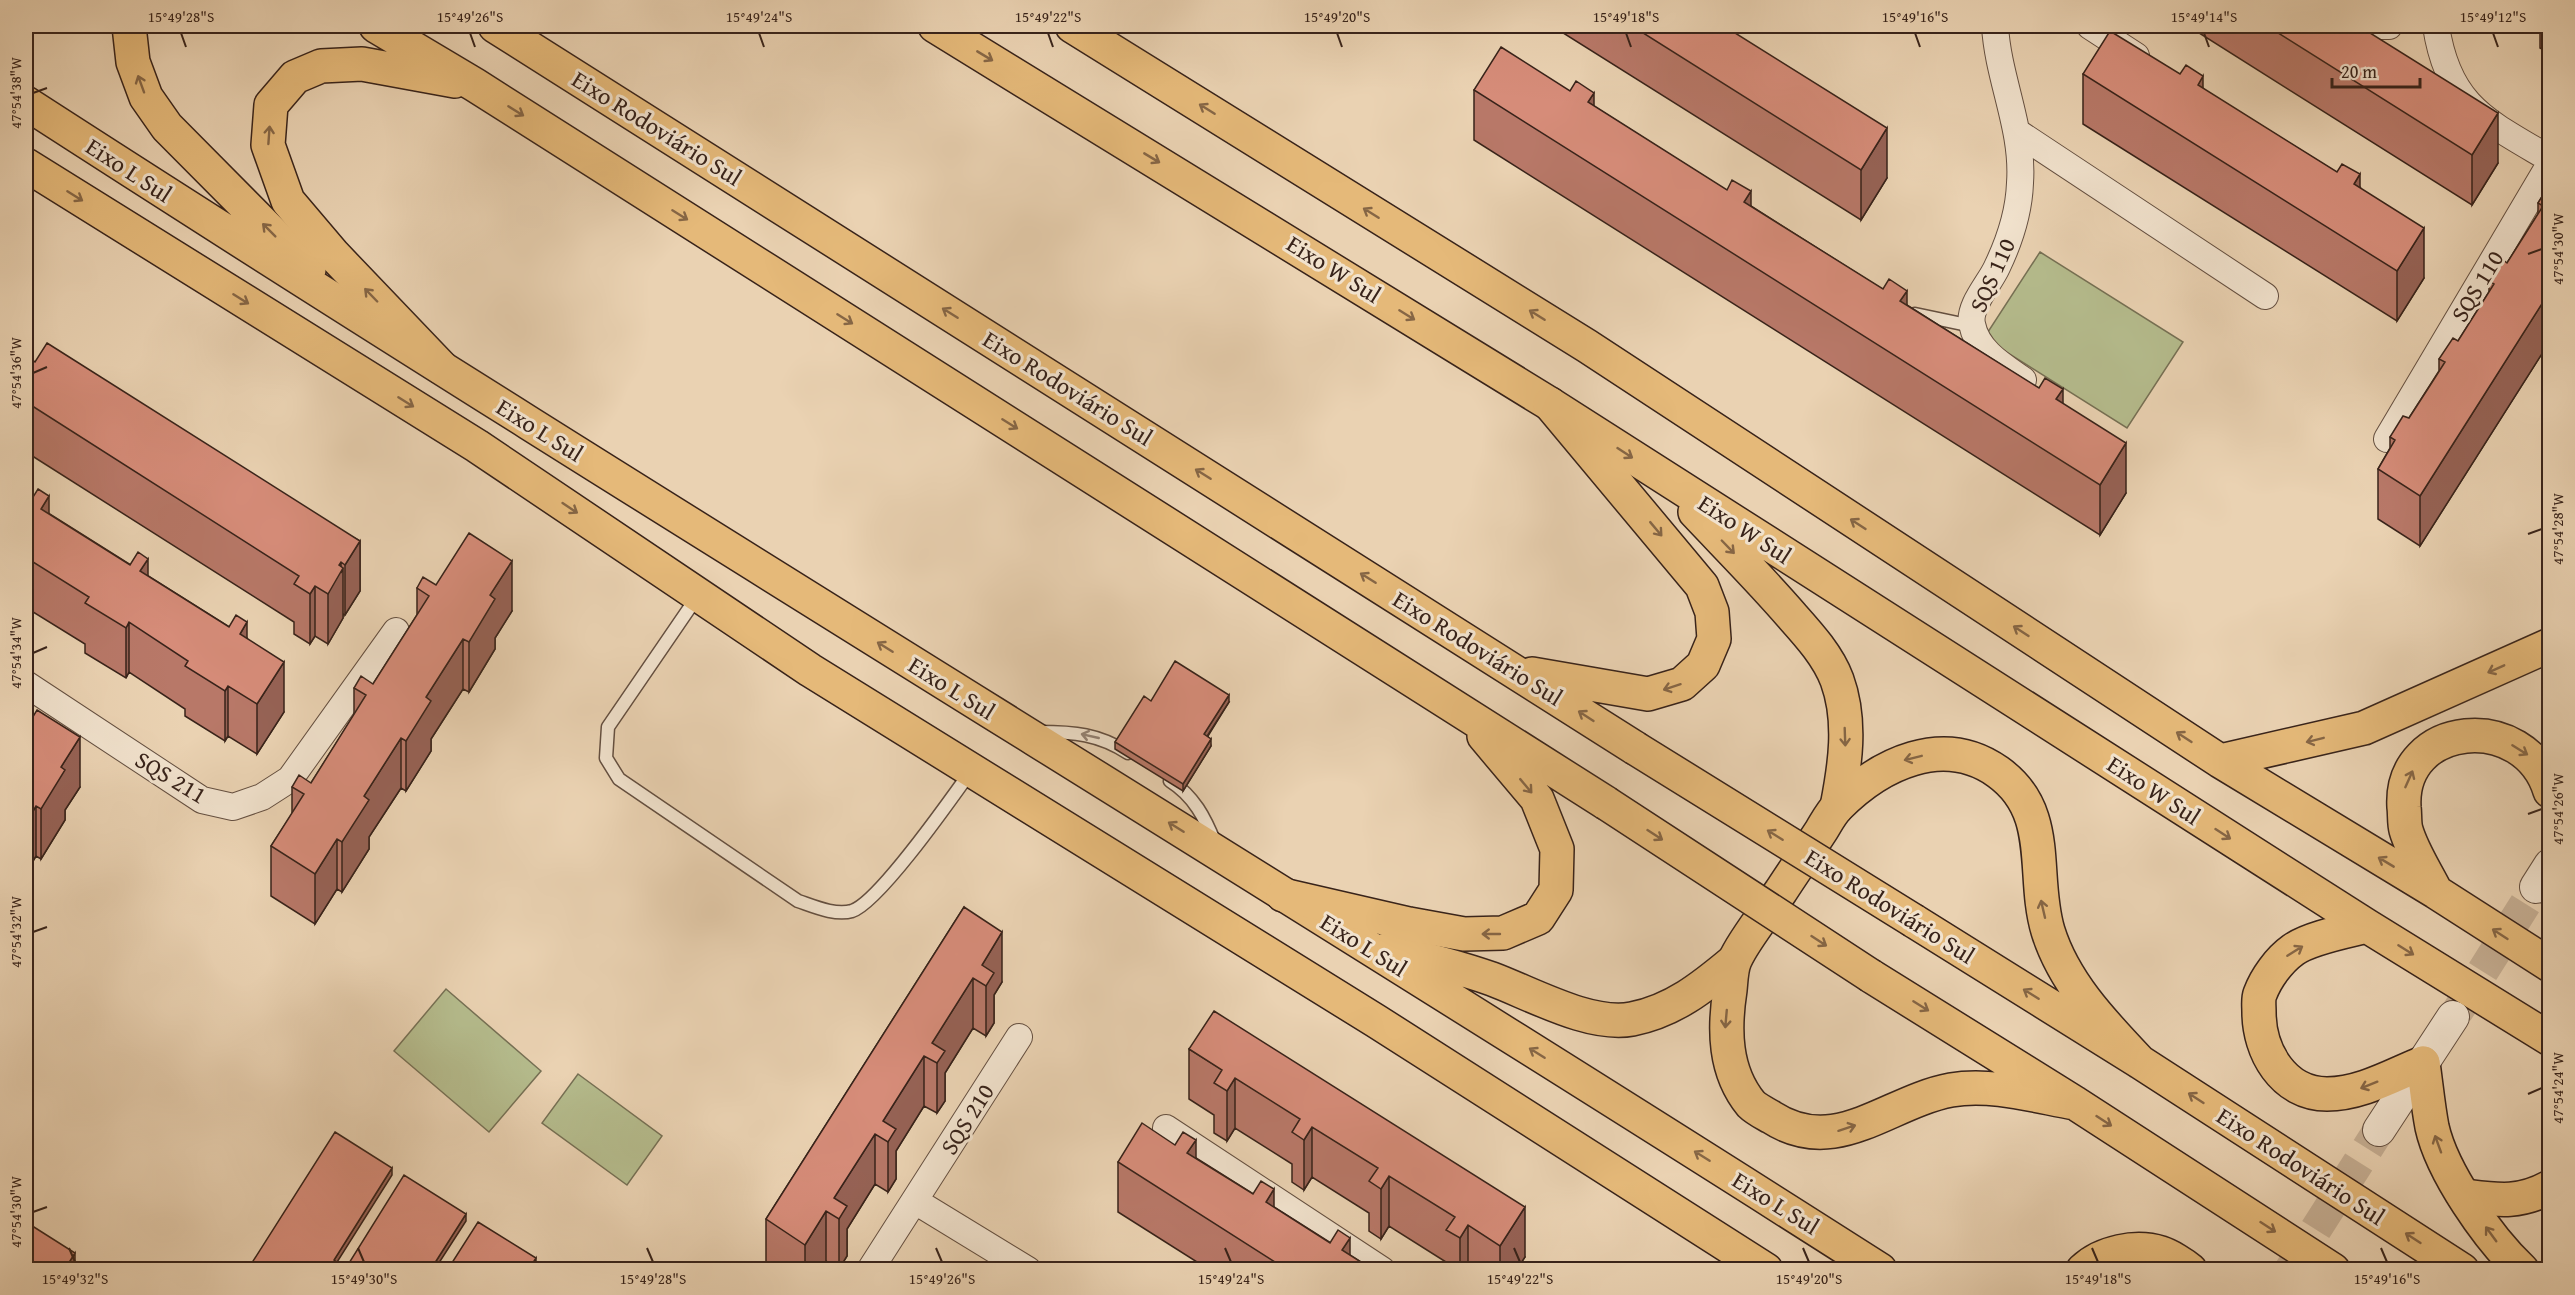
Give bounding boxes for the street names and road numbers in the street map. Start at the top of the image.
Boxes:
street label: Eixo Rodoviário Sul [565,62,749,194]
street label: Eixo L Sul [79,129,179,211]
street label: Eixo W Sul [1280,226,1388,312]
street label: SQS 110 [1960,232,2024,318]
street label: SQS 110 [2442,244,2512,328]
street label: Eixo Rodoviário Sul [976,322,1160,454]
street label: Eixo L Sul [490,390,590,471]
street label: Eixo W Sul [1691,486,1799,572]
street label: Eixo Rodoviário Sul [1386,582,1570,714]
street label: Eixo L Sul [902,648,1002,729]
street label: SQS 211 [129,742,213,812]
street label: Eixo W Sul [2100,747,2208,833]
street label: Eixo Rodoviário Sul [1798,840,1982,972]
street label: Eixo L Sul [1314,905,1414,986]
street label: SQS 210 [932,1077,1002,1161]
street label: Eixo Rodoviário Sul [2210,1098,2392,1234]
street label: Eixo L Sul [1726,1163,1826,1244]

